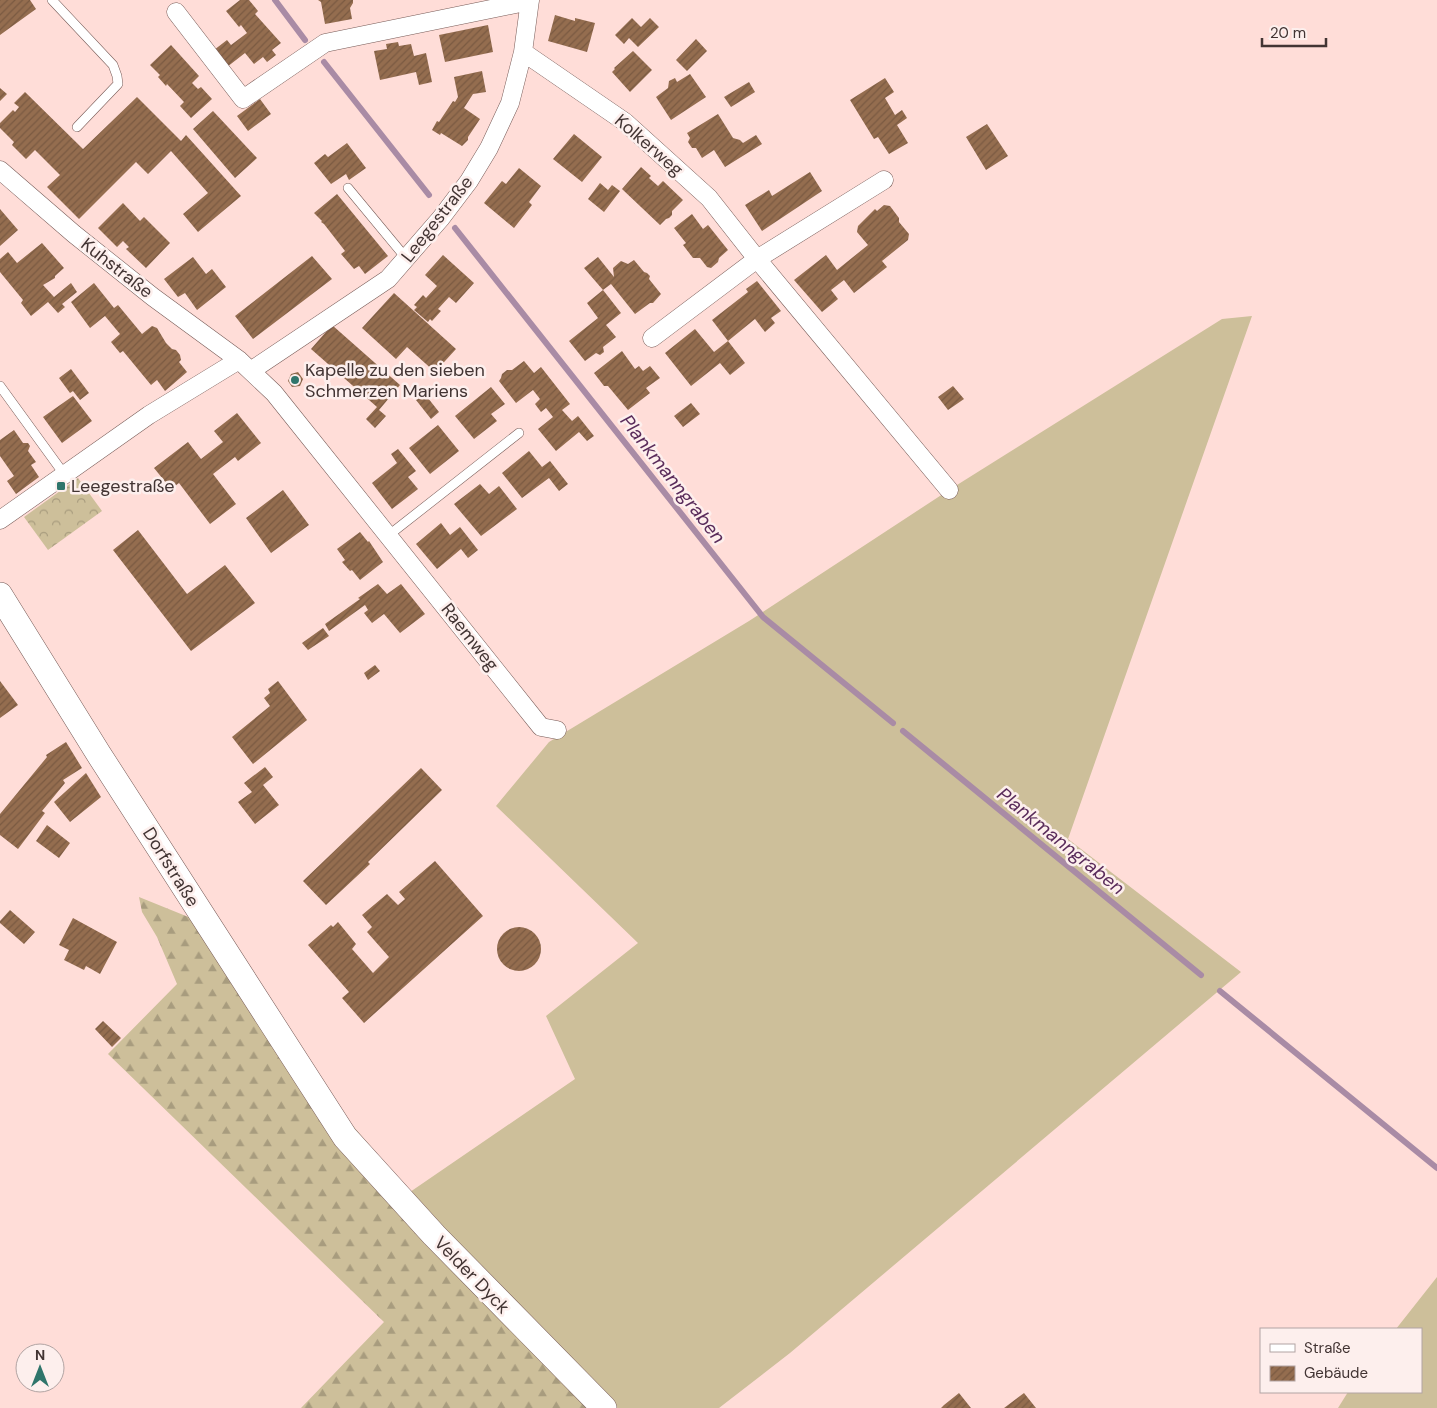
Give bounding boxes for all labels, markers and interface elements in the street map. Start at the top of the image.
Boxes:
scale bar [1262,15,1326,47]
text: 20 m [1270,23,1306,43]
street label: Kolkerweg [610,109,688,181]
street label: Leegestraße [396,171,478,267]
street label: Kuhstraße [76,232,158,304]
place label: Kapelle zu den sieben Schmerzen Mariens [305,358,485,403]
marker: Kapelle zu den sieben Schmerzen Mariens [289,374,301,386]
water label: Plankmanngraben [615,409,731,549]
place label: Leegestraße [71,474,174,498]
marker: Leegestraße [55,480,67,492]
street label: Raemweg [436,598,504,676]
water label: Plankmanngraben [992,782,1130,900]
street label: Dorfstraße [137,823,205,911]
street label: Velder Dyck [429,1231,515,1319]
legend [1260,1328,1422,1393]
text: Straße [1304,1338,1351,1358]
north arrow [15,1343,65,1393]
text: N [35,1346,45,1364]
text: Gebäude [1304,1363,1368,1383]

